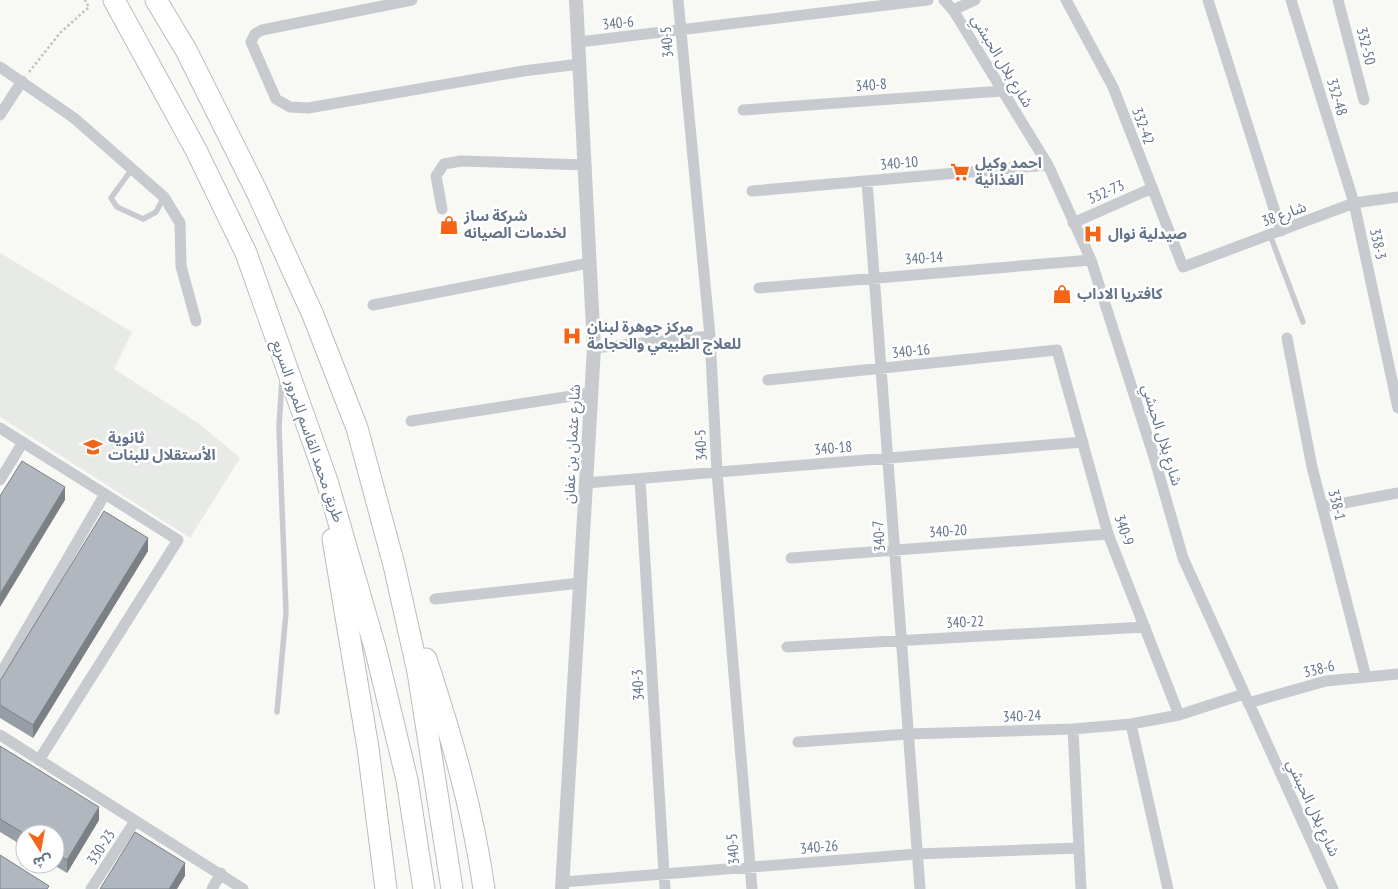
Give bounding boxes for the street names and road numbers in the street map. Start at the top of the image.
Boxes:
street label: 340-6 [601,11,635,34]
street label: شارع بلال الحبشي [965,11,1038,112]
street label: 332-50 [1353,25,1380,67]
street label: 340-5 [656,26,677,58]
street label: 340-8 [855,74,887,95]
street label: 332-48 [1323,76,1352,118]
street label: 332-42 [1128,105,1159,147]
street label: 340-10 [879,151,919,174]
street label: 332-73 [1085,175,1127,208]
street label: شارع 38 [1259,197,1310,233]
street label: 338-3 [1366,227,1391,261]
street label: 340-14 [904,247,944,268]
street label: طريق محمد القاسم للمرور السريع [265,337,349,526]
street label: 340-16 [891,339,931,362]
street label: شارع بلال الحبشي [1135,382,1187,489]
street label: شارع عثمان بن عفان [559,383,587,504]
street label: 340-5 [690,429,711,461]
street label: 340-18 [813,436,853,459]
street label: 338-1 [1324,487,1350,522]
street label: 340-9 [1110,512,1139,548]
street label: 340-7 [868,520,889,552]
street label: 340-20 [928,520,968,541]
street label: 340-22 [945,611,985,632]
street label: 338-6 [1301,656,1337,681]
street label: 340-3 [627,669,648,701]
street label: 340-24 [1003,705,1042,726]
street label: شارع بلال الحبشي [1280,756,1344,861]
street label: 330-23 [82,826,119,868]
street label: 340-5 [722,833,743,865]
street label: 340-26 [799,835,839,858]

